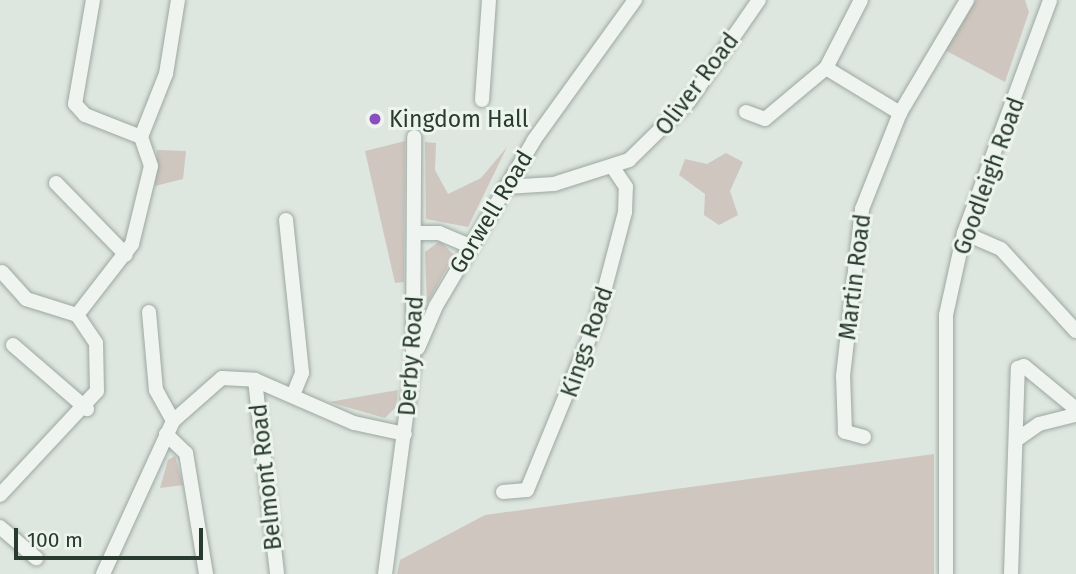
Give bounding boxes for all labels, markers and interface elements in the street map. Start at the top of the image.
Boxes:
street label: Oliver Road [650,27,744,141]
street label: Goodleigh Road [948,94,1030,258]
place label: Kingdom Hall [389,105,528,133]
marker: Kingdom Hall [367,111,383,127]
street label: Gorwell Road [444,146,538,278]
street label: Martin Road [834,212,876,342]
street label: Kings Road [555,283,619,401]
street label: Derby Road [393,295,429,417]
street label: Belmont Road [245,402,287,552]
scale bar [18,514,206,558]
text: 100 m [27,527,83,553]

